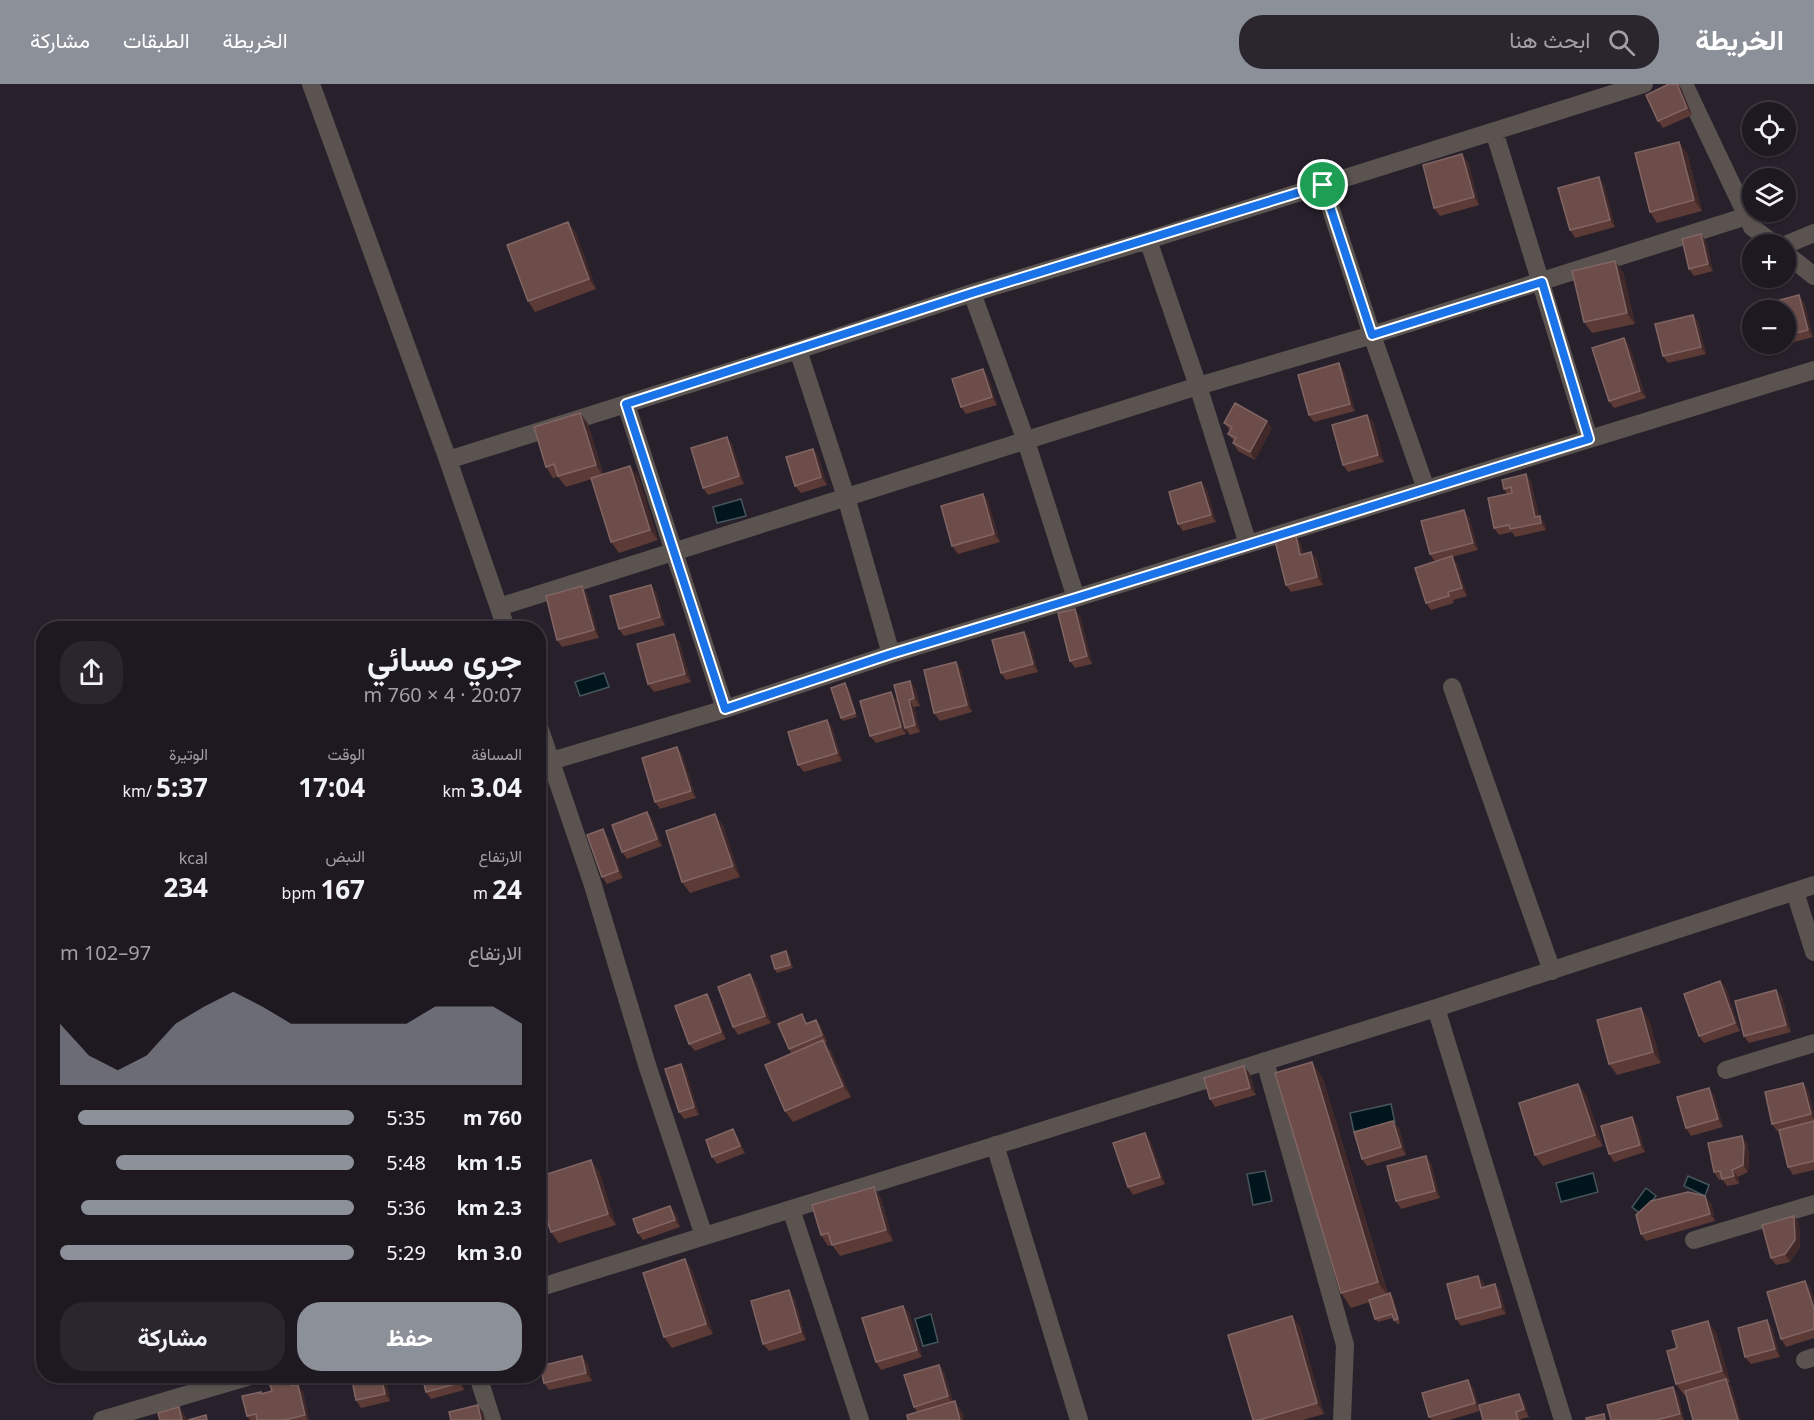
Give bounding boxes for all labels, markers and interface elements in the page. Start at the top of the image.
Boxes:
search box [1239,15,1659,69]
text: الخريطة [1695,20,1784,58]
text: ابحث هنا [1509,24,1590,54]
text: مشاركة [30,26,90,54]
text: الطبقات [123,26,190,54]
text: الخريطة [223,26,288,54]
icon: search [1605,26,1638,59]
map controls [1742,102,1796,354]
button: locate [1742,102,1796,156]
pin [1297,159,1348,210]
icon: arrive [1306,168,1339,201]
button: layers [1742,168,1796,222]
button: + [1742,234,1796,288]
button: − [1742,300,1796,354]
text: جري مسائي [367,636,522,681]
button: share [60,641,123,704]
text: 20:07 · 4 × 760 m [364,681,522,708]
text: الوتيرة [169,743,208,765]
text: الوقت [327,743,365,765]
text: المسافة [471,743,522,765]
text: 5:37 [156,769,208,805]
text: 17:04 [298,769,365,805]
text: 3.04 [470,769,522,805]
text: /km [122,780,156,802]
text: km [442,780,470,802]
text: النبض [325,845,365,867]
text: الارتفاع [479,845,522,867]
text: kcal [179,847,208,869]
text: 234 [163,869,208,905]
text: 167 [320,871,365,907]
text: 24 [492,871,522,907]
text: bpm [282,882,320,904]
text: m [473,882,492,904]
text: 97–102 m [60,939,151,966]
text: الارتفاع [468,939,522,966]
text: 5:35 [386,1104,426,1131]
text: 760 m [463,1104,522,1131]
text: 5:48 [386,1149,426,1176]
text: 1.5 km [456,1149,522,1176]
text: 5:36 [386,1194,426,1221]
text: 2.3 km [456,1194,522,1221]
text: 5:29 [386,1239,426,1266]
text: 3.0 km [456,1239,522,1266]
button: مشاركة [60,1302,285,1371]
button: حفظ [297,1302,522,1371]

